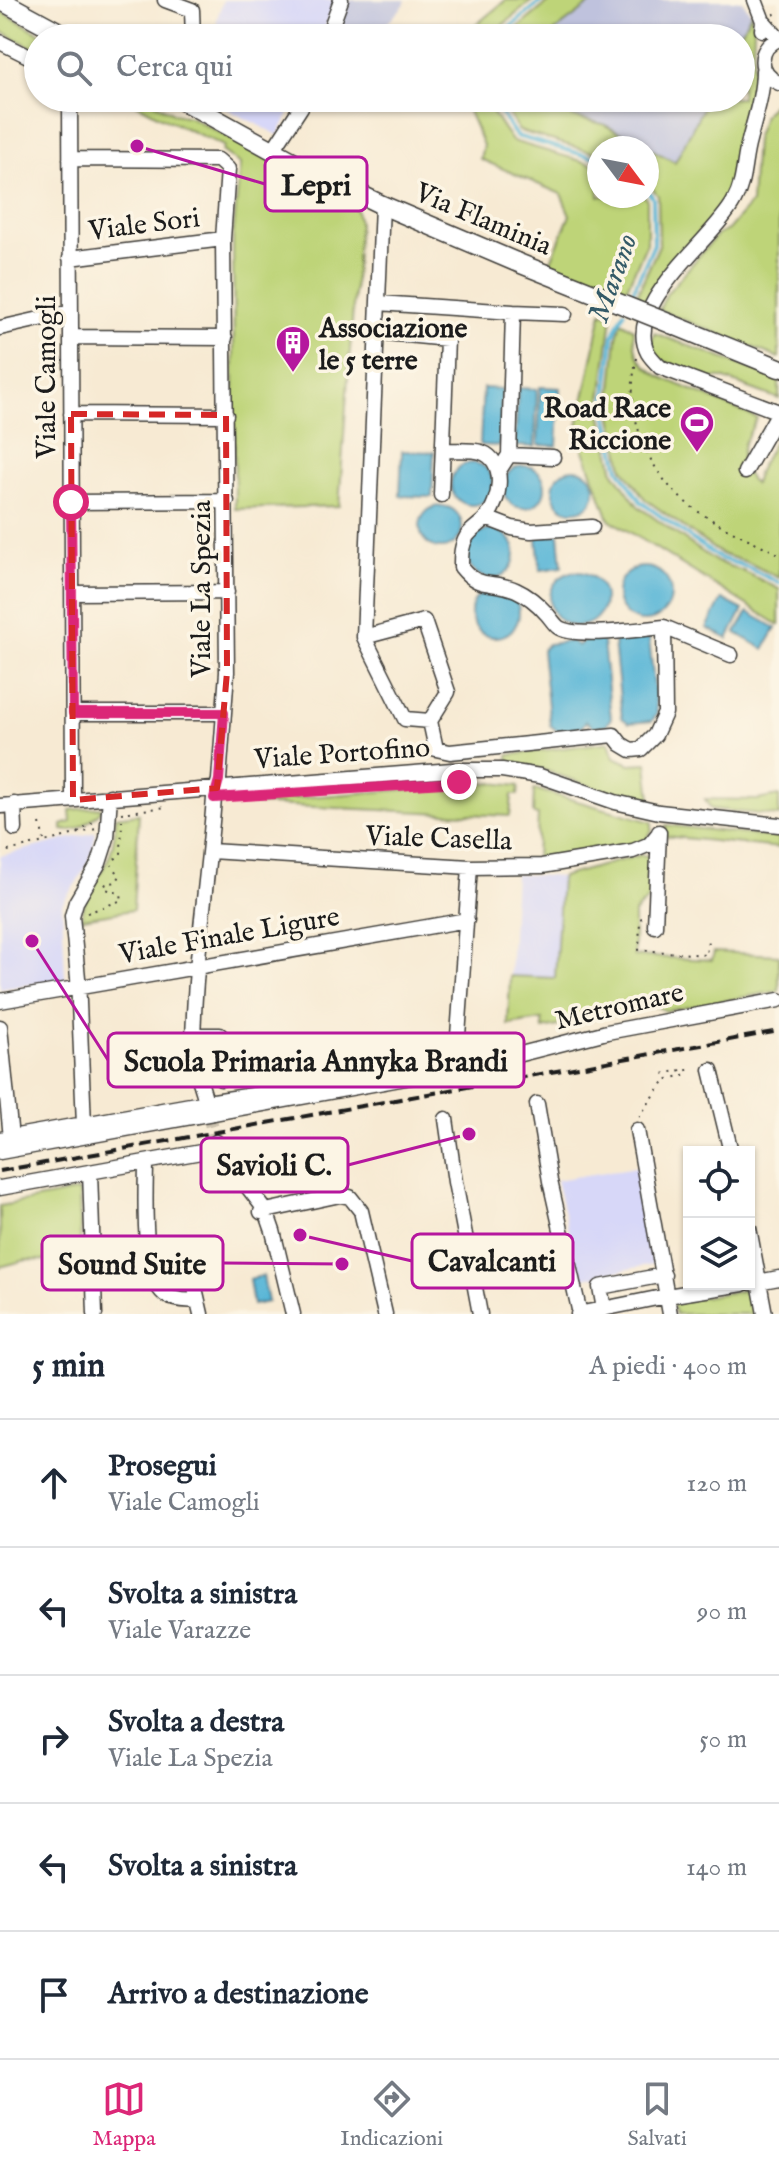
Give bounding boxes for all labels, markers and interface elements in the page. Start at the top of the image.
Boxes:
search box [24,24,755,112]
icon: search [52,46,96,90]
text: Cerca qui [116,49,233,87]
north arrow [587,136,659,208]
callout: Lepri [265,157,367,211]
text: Lepri [281,168,351,206]
street label: Via Flaminia [408,175,558,265]
street label: Viale Sori [86,201,202,250]
water label: Marano [580,229,647,328]
street label: Viale Camogli [30,295,65,460]
place label: Associazione le 5 terre [318,312,468,379]
building icon: Associazione le 5 terre [274,324,312,374]
place label: Road Race Riccione [543,392,671,459]
sports icon: Road Race Riccione [678,404,716,454]
route start [53,484,89,520]
street label: Viale La Spezia [185,499,220,679]
street label: Viale Portofino [252,731,431,778]
route end [441,764,477,800]
street label: Viale Casella [364,819,514,860]
street label: Viale Finale Ligure [115,900,343,973]
street label: Metromare [552,976,687,1039]
callout: Scuola Primaria Annyka Brandi [108,1033,524,1087]
text: Scuola Primaria Annyka Brandi [124,1044,508,1082]
callout: Savioli C. [201,1138,348,1192]
map controls [683,1146,755,1290]
button: locate [683,1146,755,1218]
text: Savioli C. [216,1148,332,1186]
button: layers [683,1218,755,1290]
callout: Cavalcanti [412,1234,573,1288]
callout: Sound Suite [42,1236,223,1290]
text: Cavalcanti [428,1244,556,1282]
text: Sound Suite [58,1247,206,1285]
text: 5 min [32,1345,105,1388]
text: A piedi · 400 m [589,1350,747,1383]
text: Prosegui [108,1448,217,1486]
icon: ahead [32,1461,76,1505]
text: 120 m [687,1467,747,1500]
text: Viale Camogli [108,1486,260,1519]
text: Svolta a sinistra [108,1576,297,1614]
icon: left [32,1589,76,1633]
text: 90 m [697,1595,747,1628]
text: Viale Varazze [108,1614,251,1647]
text: Svolta a destra [108,1704,284,1742]
icon: right [32,1717,76,1761]
text: 50 m [699,1723,747,1756]
text: Viale La Spezia [108,1742,273,1775]
icon: left [32,1845,76,1889]
text: Svolta a sinistra [108,1848,297,1886]
text: 140 m [686,1851,747,1884]
icon: arrive [32,1973,76,2017]
text: Arrivo a destinazione [108,1976,369,2014]
tab: Mappa [92,2077,156,2153]
tab: Indicazioni [340,2077,443,2153]
tab: Salvati [628,2077,687,2153]

